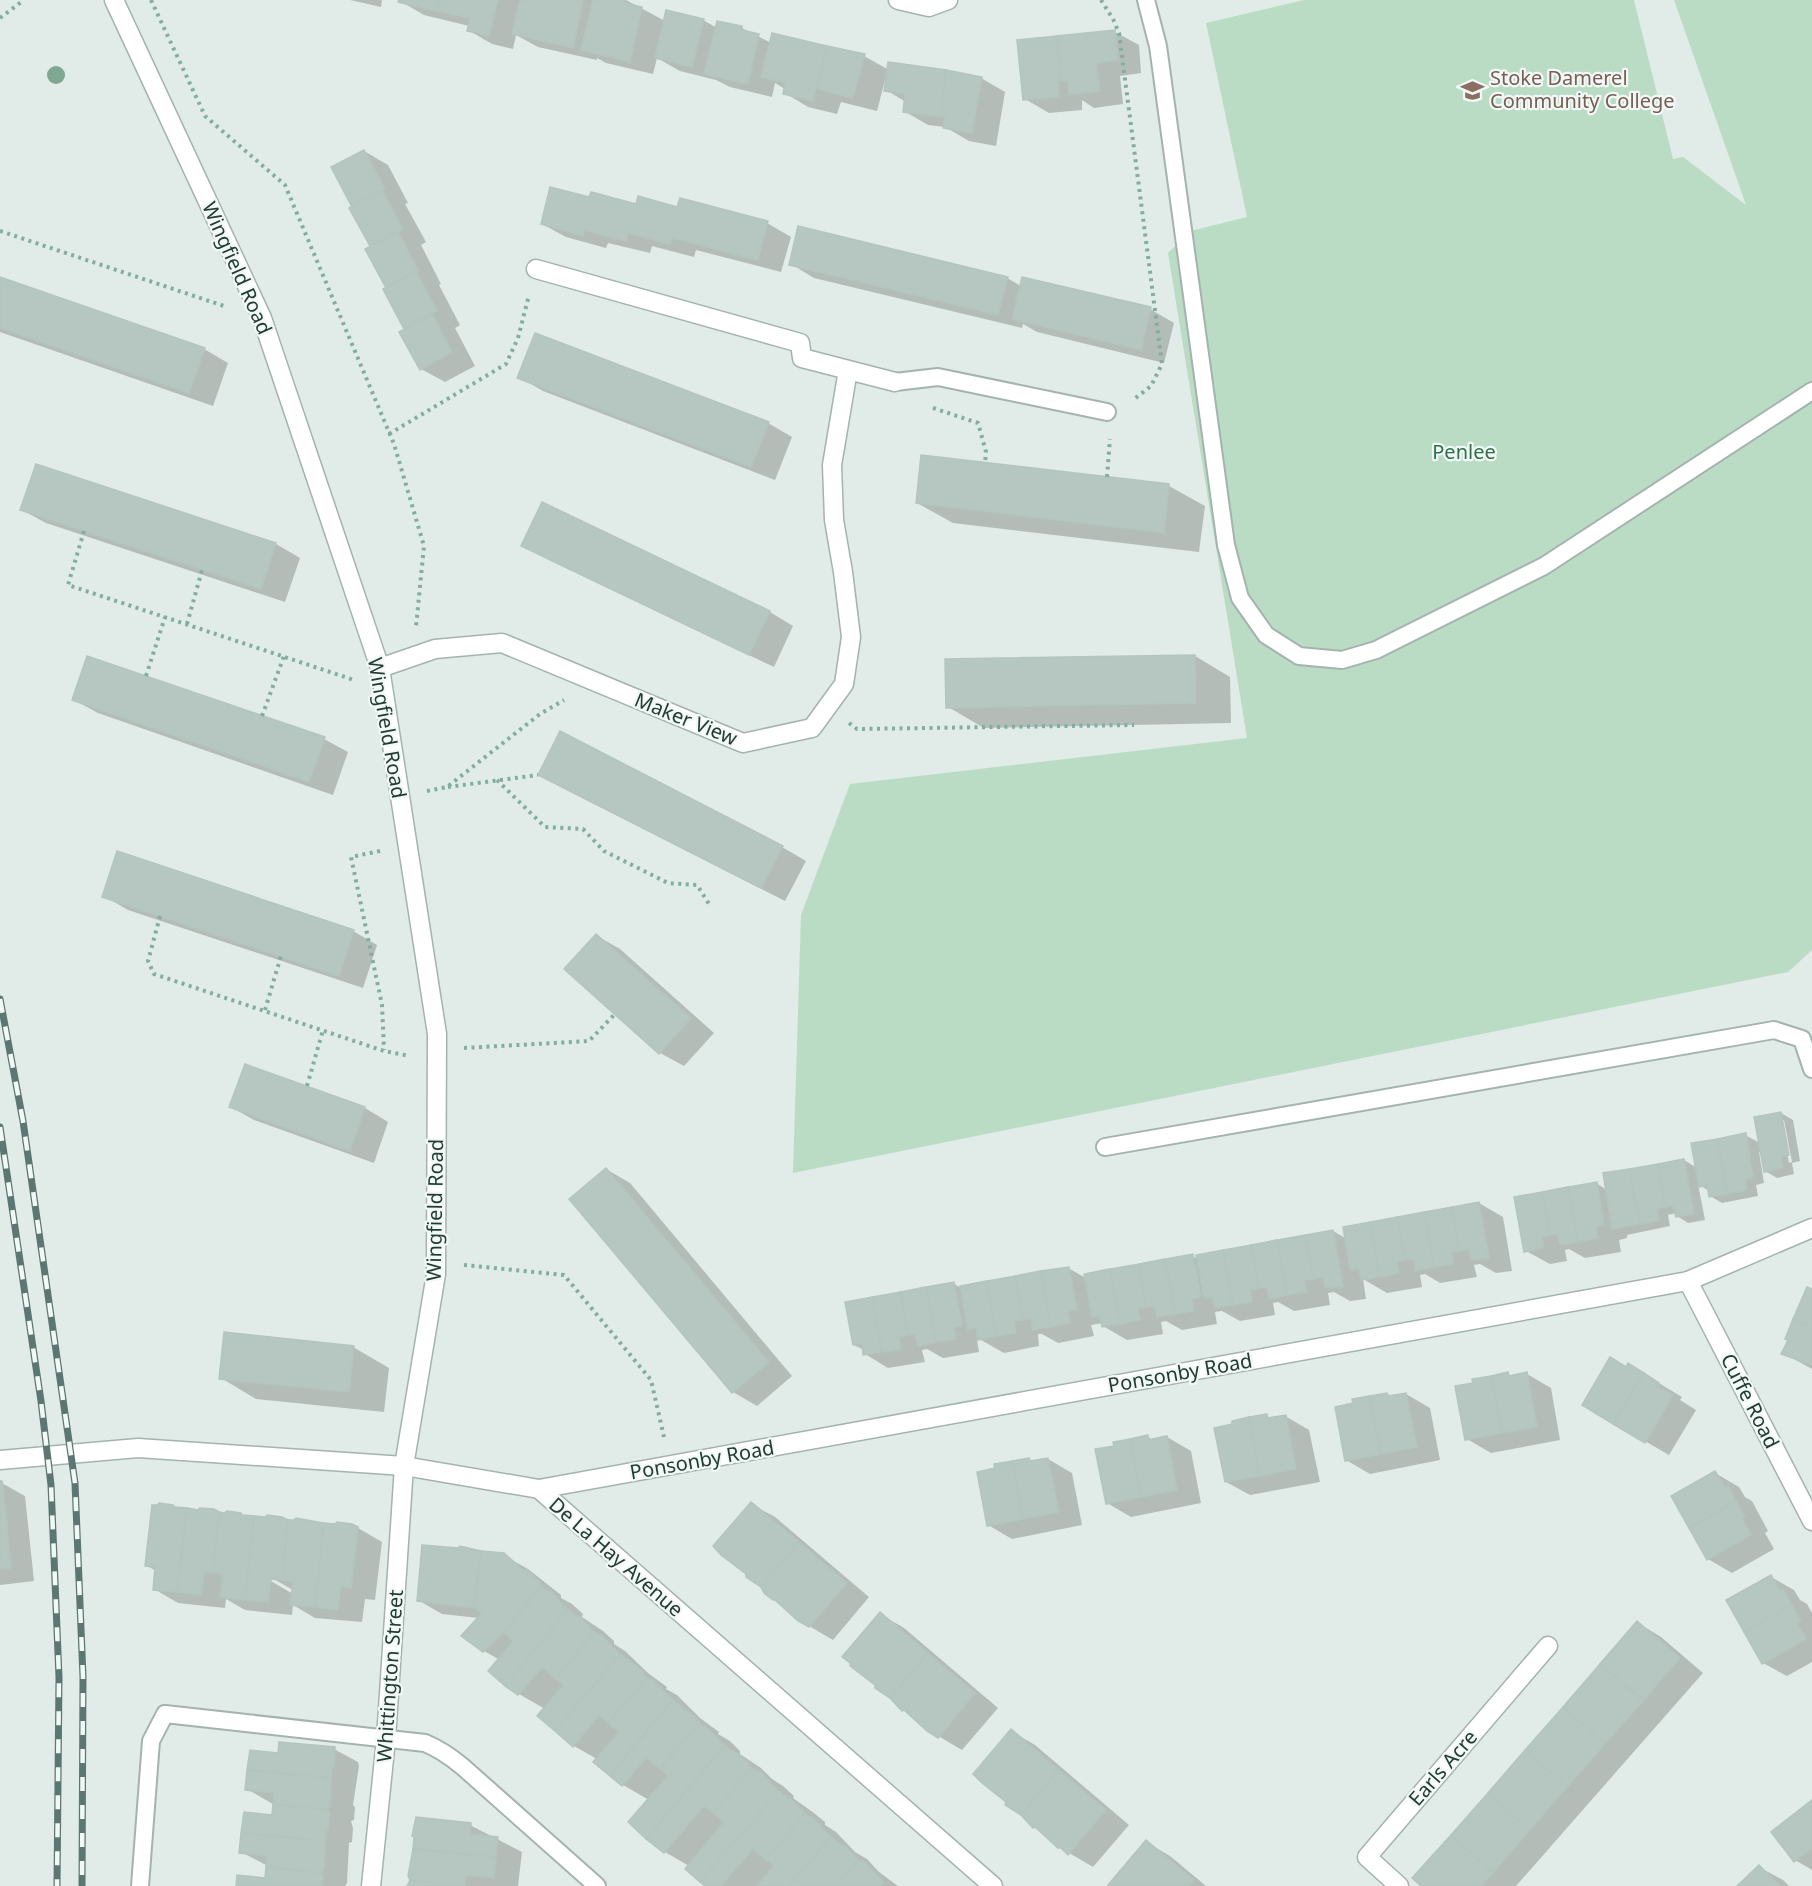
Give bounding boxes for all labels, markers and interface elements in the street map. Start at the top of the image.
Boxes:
place label: Stoke Damerel Community College [1490,64,1675,114]
school or university icon: Stoke Damerel Community College [1459,77,1485,103]
street label: Wingfield Road [196,197,279,338]
park label: Penlee [1432,438,1496,465]
street label: Wingfield Road [362,655,413,800]
street label: Maker View [631,686,742,751]
street label: Wingfield Road [420,1139,449,1281]
street label: Ponsonby Road [1106,1347,1254,1398]
street label: Cuffe Road [1715,1349,1786,1453]
street label: Ponsonby Road [628,1434,776,1485]
street label: De La Hay Avenue [543,1491,689,1622]
street label: Whittington Street [370,1589,409,1763]
street label: Earls Acre [1402,1724,1483,1811]

